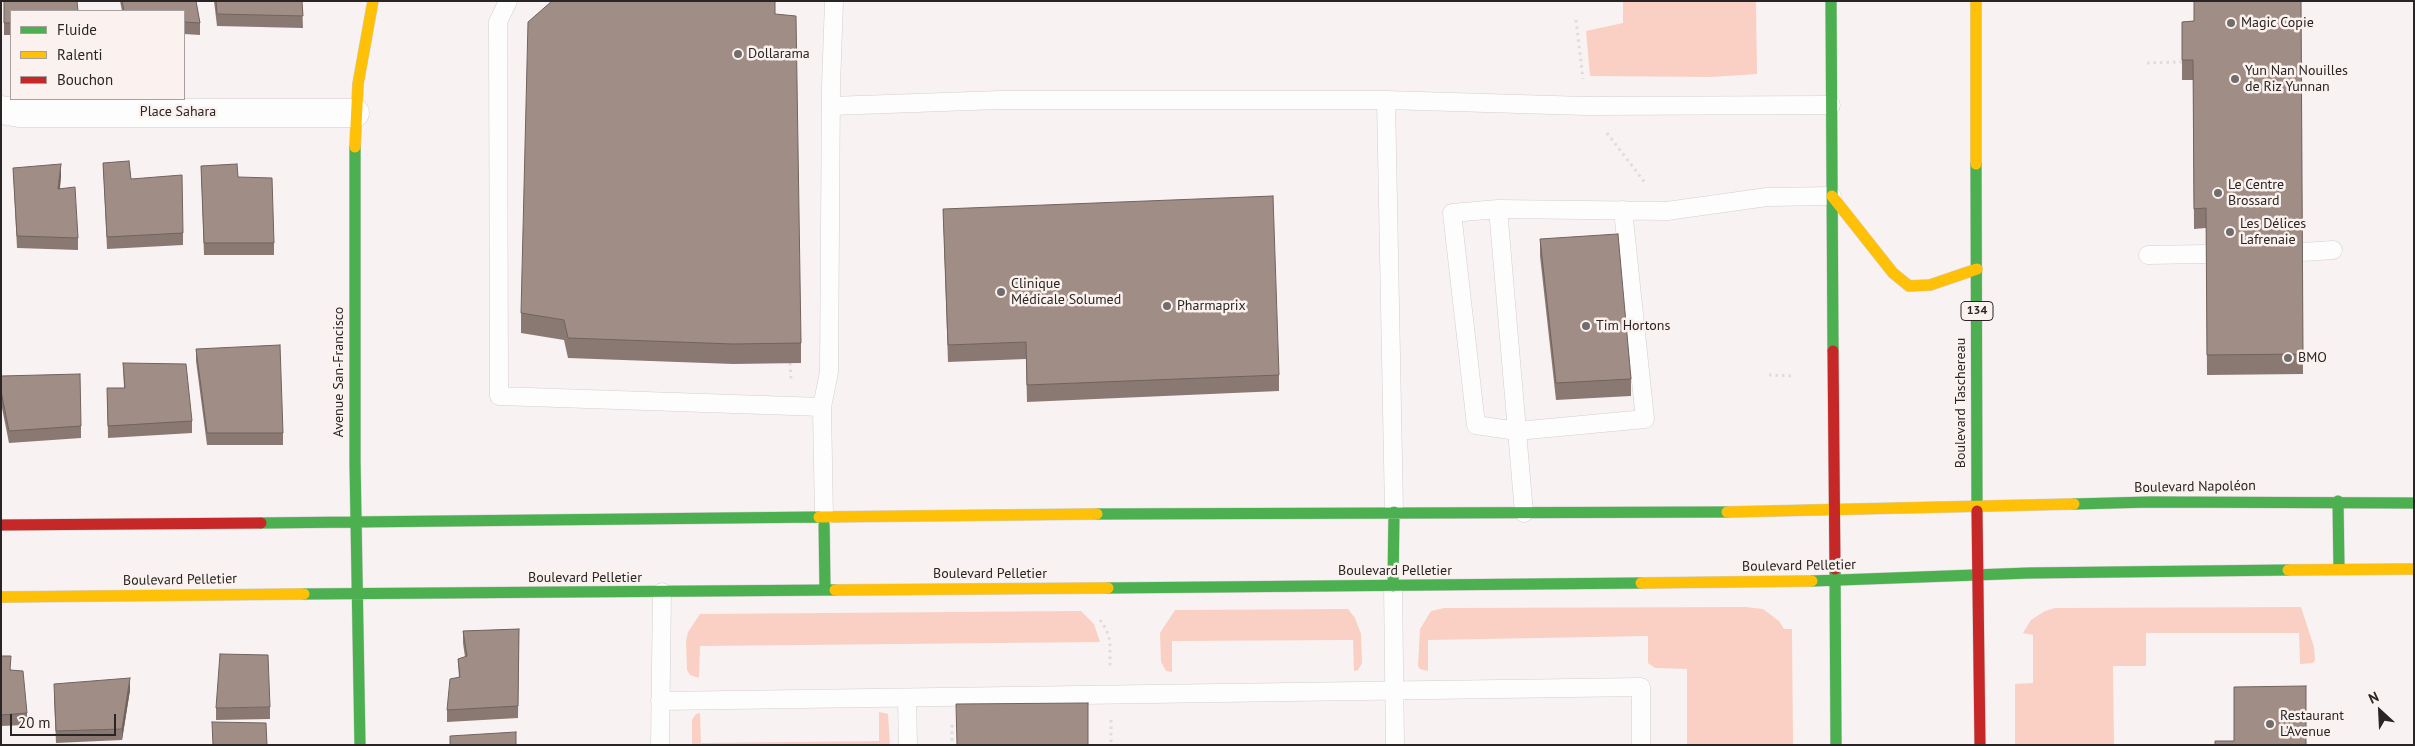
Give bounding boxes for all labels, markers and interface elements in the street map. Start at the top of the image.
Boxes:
legend [10,10,185,100]
place label: Magic Copie [2241,15,2314,31]
marker: Magic Copie [2225,17,2237,29]
text: Fluide [57,20,97,39]
text: Ralenti [57,45,103,64]
place label: Dollarama [748,46,810,62]
marker: Dollarama [732,48,744,60]
place label: Yun Nan Nouilles de Riz Yunnan [2245,63,2348,95]
text: Bouchon [57,70,113,89]
marker: Yun Nan Nouilles de Riz Yunnan [2229,73,2241,85]
street label: Place Sahara [140,104,216,120]
place label: Le Centre Brossard [2228,177,2284,210]
marker: Le Centre Brossard [2212,187,2224,199]
place label: Les Délices Lafrenaie [2240,216,2306,248]
marker: Les Délices Lafrenaie [2224,226,2236,238]
place label: Clinique Médicale Solumed [1011,276,1121,308]
marker: Clinique Médicale Solumed [995,286,1007,298]
place label: Pharmaprix [1177,298,1246,314]
marker: Pharmaprix [1161,300,1173,312]
road number: 134 [1961,302,1993,321]
street label: Avenue San-Francisco [331,307,347,437]
place label: Tim Hortons [1596,318,1670,334]
marker: Tim Hortons [1580,320,1592,332]
street label: Boulevard Taschereau [1953,338,1969,468]
place label: BMO [2298,350,2327,366]
marker: BMO [2282,352,2294,364]
street label: Boulevard Napoléon [2134,478,2256,496]
street label: Boulevard Pelletier [1742,557,1856,575]
street label: Boulevard Pelletier [1338,563,1452,579]
street label: Boulevard Pelletier [933,566,1047,582]
street label: Boulevard Pelletier [528,570,642,586]
street label: Boulevard Pelletier [123,571,237,589]
north arrow [2355,686,2405,736]
text: N [2366,687,2382,708]
scale bar [12,704,119,736]
place label: Restaurant L'Avenue [2280,708,2344,740]
text: 20 m [18,713,51,732]
marker: Restaurant L'Avenue [2264,718,2276,730]

